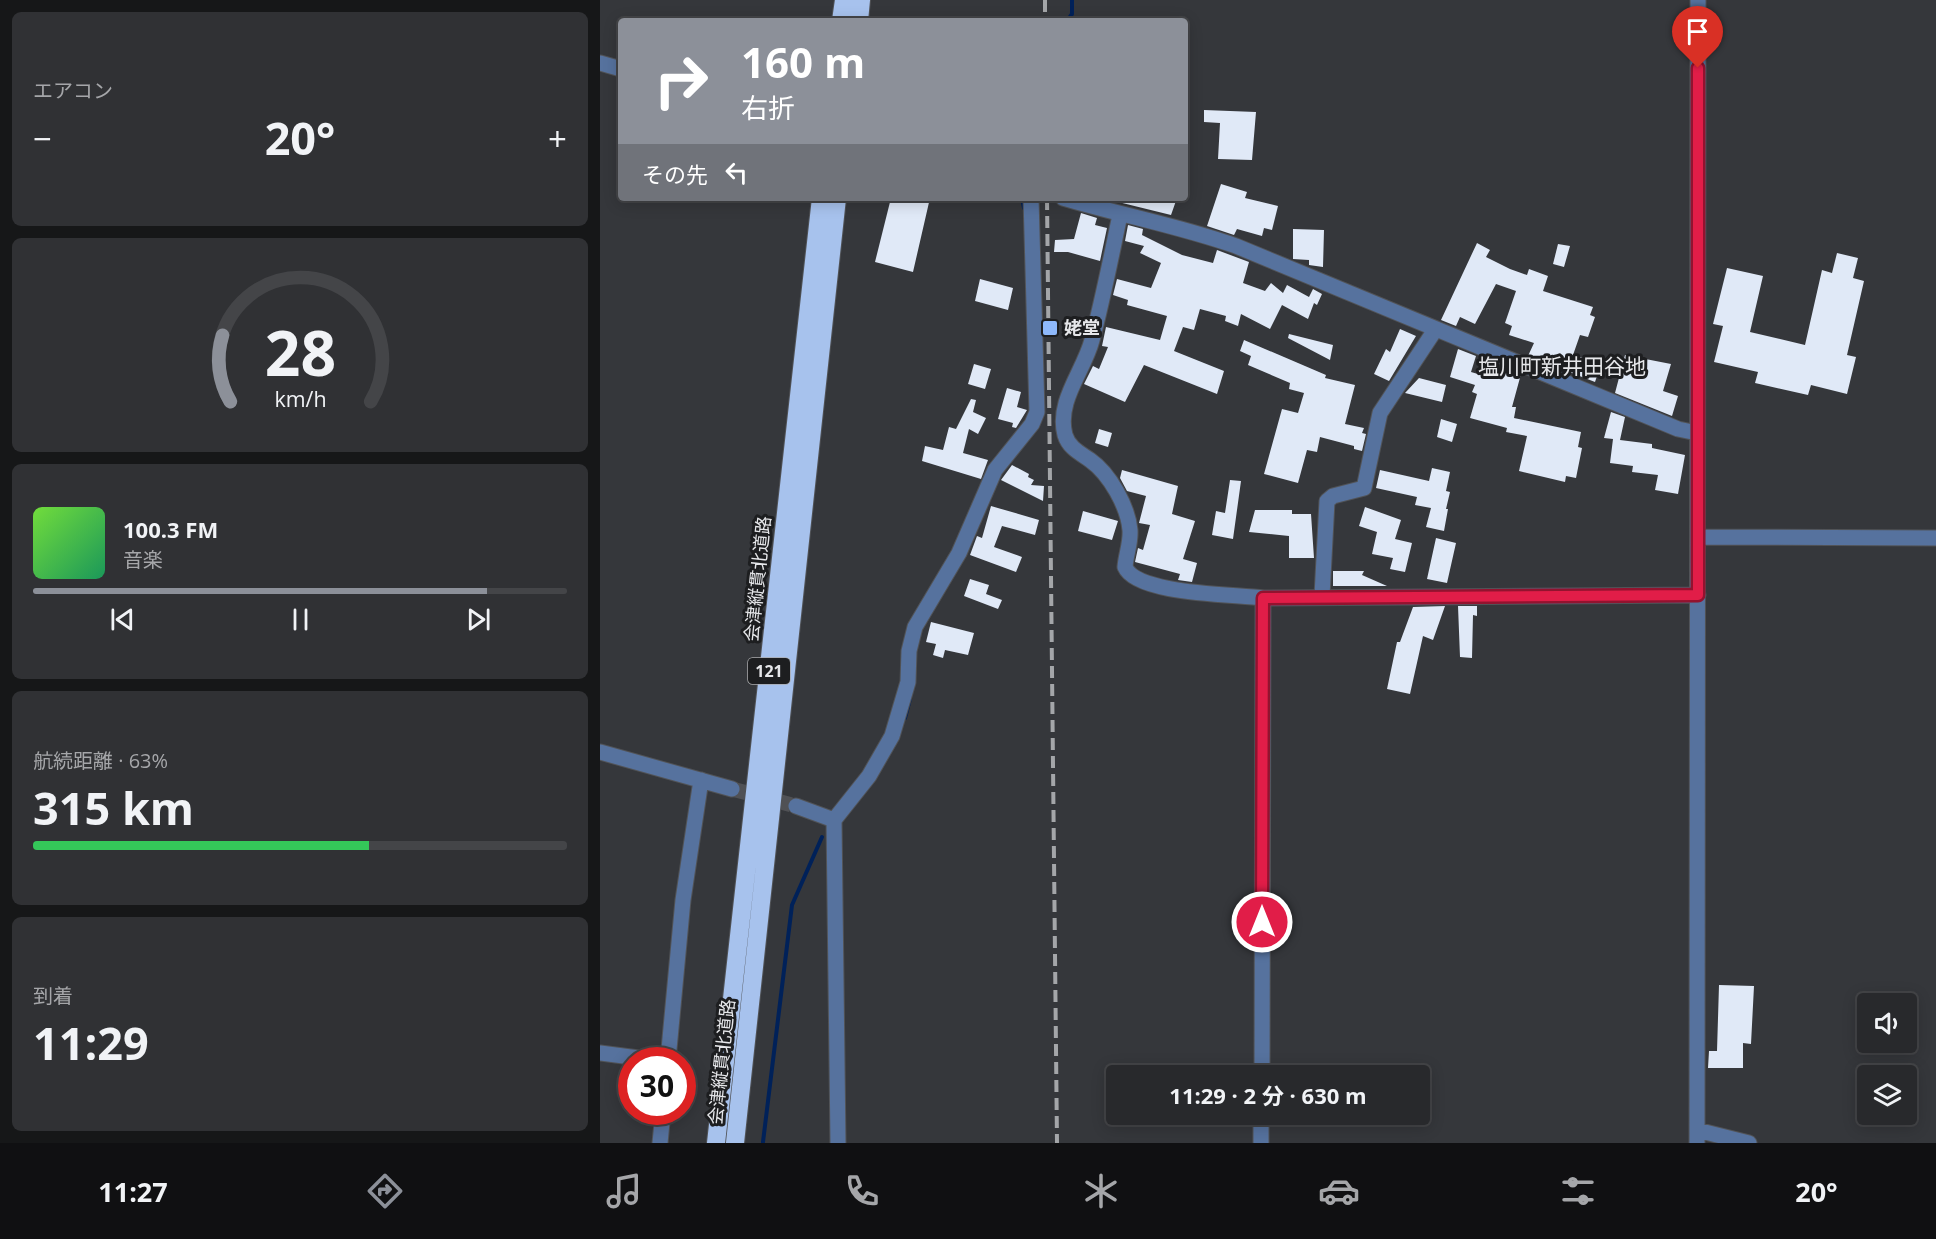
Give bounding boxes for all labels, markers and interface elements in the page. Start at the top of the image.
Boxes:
pin [1672,6,1723,68]
icon: arrive [1681,15,1714,48]
text: 160 m [741,33,865,90]
icon: right [642,42,720,120]
text: エアコン [33,77,113,104]
text: 右折 [741,89,795,126]
text: 20° [265,107,335,168]
text: − [33,116,52,161]
text: + [548,116,567,161]
icon: left [720,156,753,189]
text: その先 [642,159,708,189]
text: 28 [264,309,336,394]
place label: 姥堂 [1064,315,1100,339]
marker: 姥堂 [1041,319,1059,337]
district label: 塩川町新井田谷地 [1478,352,1646,380]
text: km/h [274,385,326,414]
text: 100.3 FM [123,514,218,544]
street label: 会津縦貫北道路 [738,515,776,643]
text: 音楽 [123,546,163,573]
icon: previous [106,603,139,636]
icon: pause [284,603,317,636]
icon: next [462,603,495,636]
road number: 121 [748,658,790,684]
text: 航続距離 · 63% [33,747,168,774]
text: 315 km [33,777,194,838]
position arrow [1230,890,1294,954]
text: 到着 [33,982,73,1009]
map controls [1857,993,1917,1125]
button: sound [1857,993,1917,1053]
street label: 会津縦貫北道路 [702,998,740,1126]
text: 11:29 [33,1012,149,1073]
speed limit sign: 30 [618,1047,696,1125]
button: layers [1857,1065,1917,1125]
text: 11:29 · 2 分 · 630 m [1169,1080,1367,1110]
icon: directions [364,1170,406,1212]
icon: music [603,1170,645,1212]
icon: phone [841,1170,883,1212]
icon: climate [1080,1170,1122,1212]
icon: car [1318,1170,1360,1212]
icon: filters [1557,1170,1599,1212]
text: 11:27 [98,1173,168,1210]
text: 20° [1795,1173,1838,1210]

